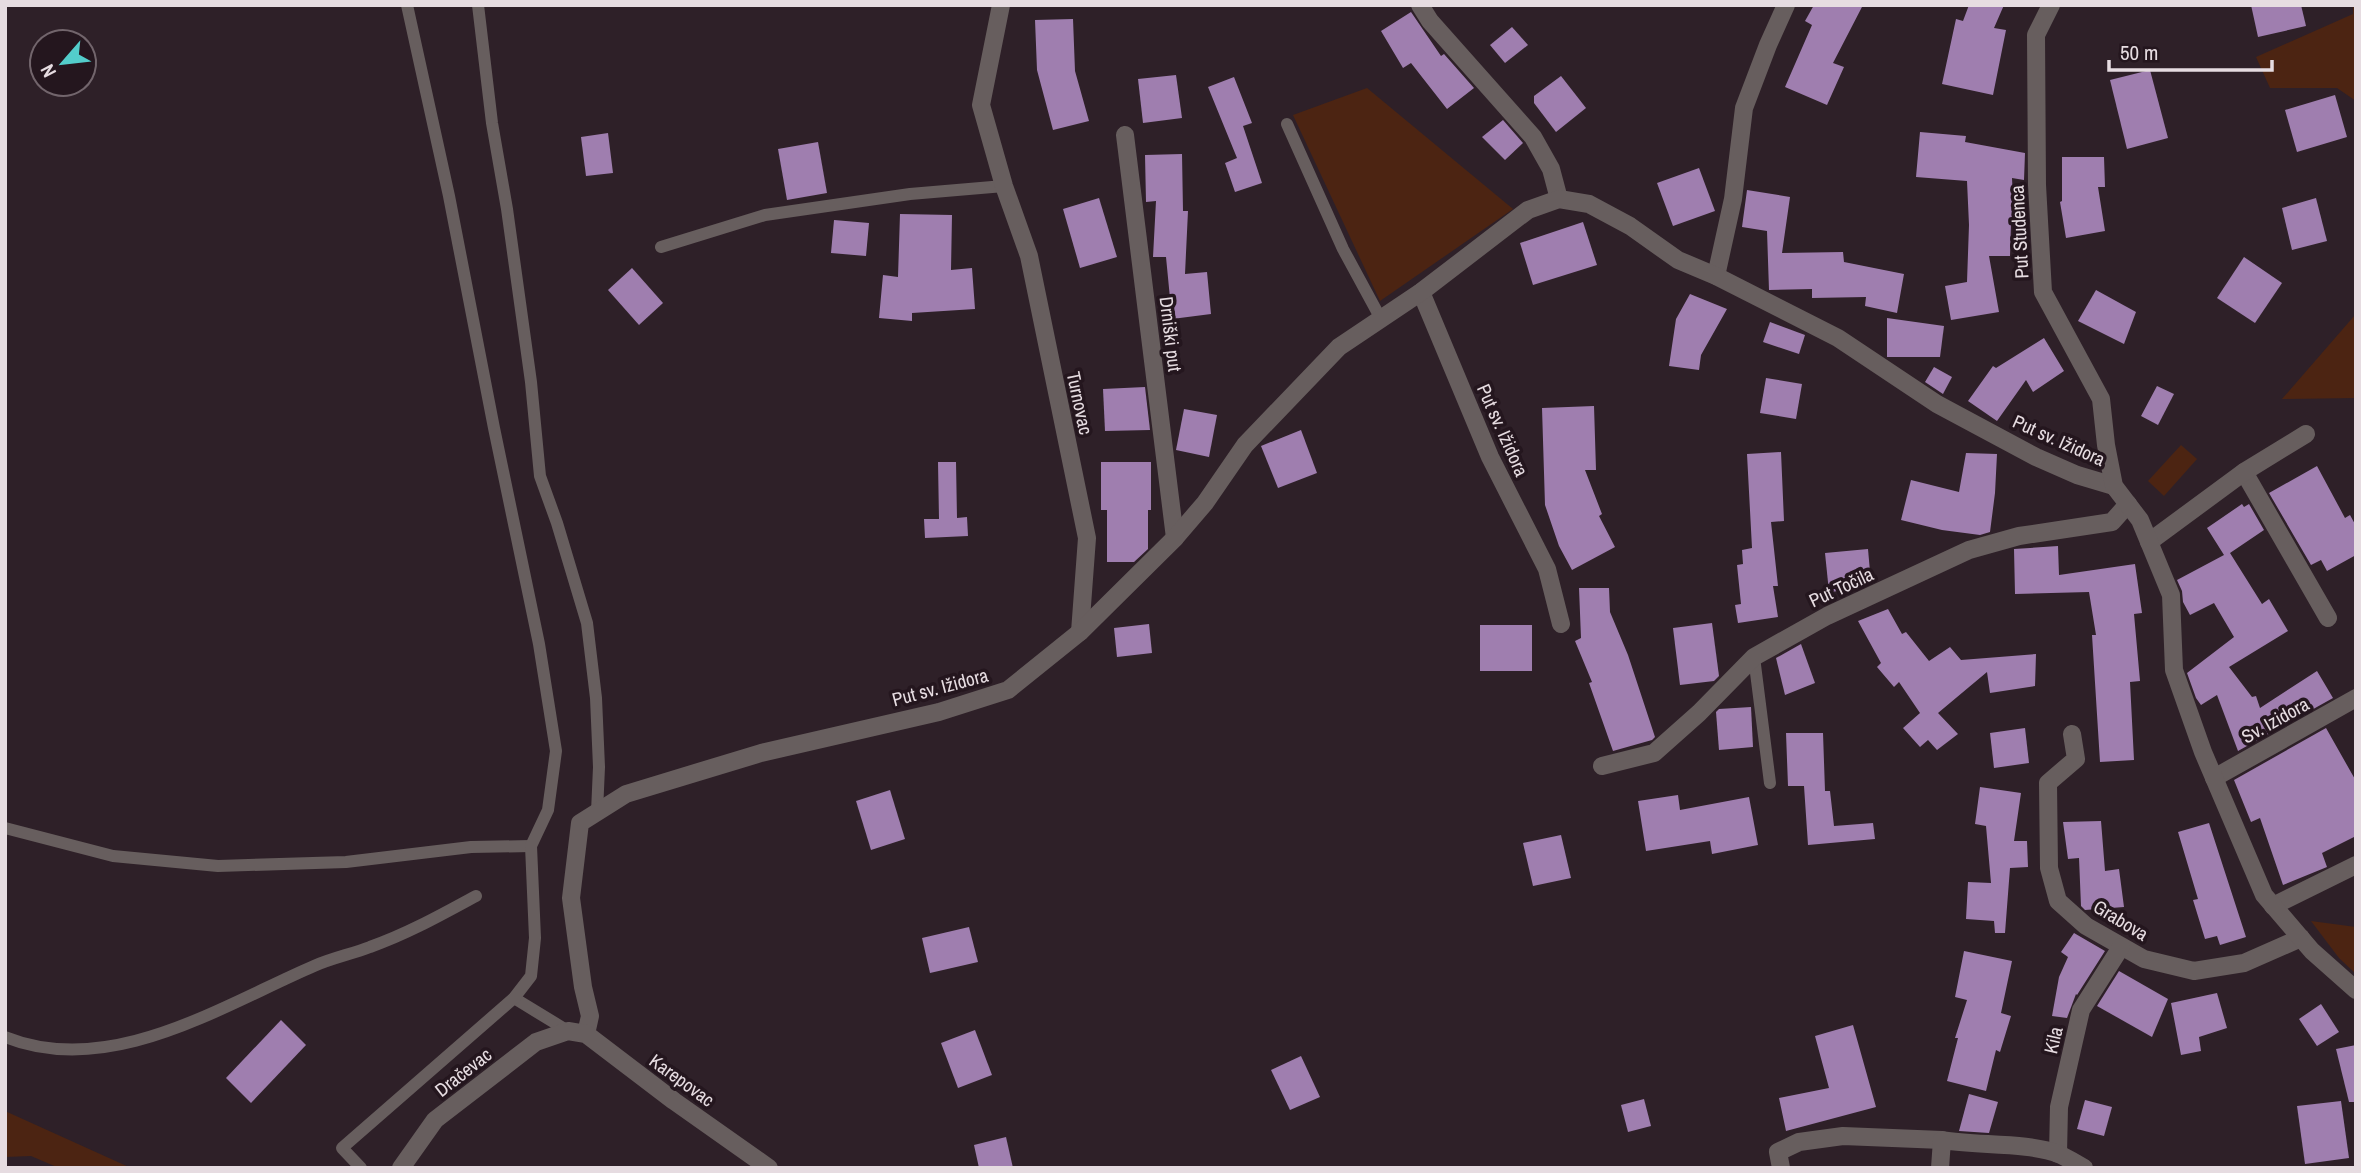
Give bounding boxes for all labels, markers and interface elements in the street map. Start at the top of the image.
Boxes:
north arrow [28,28,98,98]
scale bar [2109,28,2272,72]
text: 50 m [2120,38,2158,67]
text: N [34,60,62,82]
street label: Put Studenca [2004,184,2034,279]
street label: Drniški put [1154,295,1189,374]
street label: Turnovac [1061,369,1099,437]
street label: Put sv. Ižidora [1471,380,1535,481]
street label: Put sv. Ižidora [2009,408,2110,472]
street label: Put Točila [1805,561,1878,613]
street label: Put sv. Ižidora [889,662,991,712]
street label: Sv. Izidora [2237,691,2314,749]
street label: Grabova [2089,893,2154,947]
street label: Kila [2037,1024,2069,1056]
street label: Dračevac [429,1041,497,1103]
street label: Karepovac [644,1048,720,1113]

